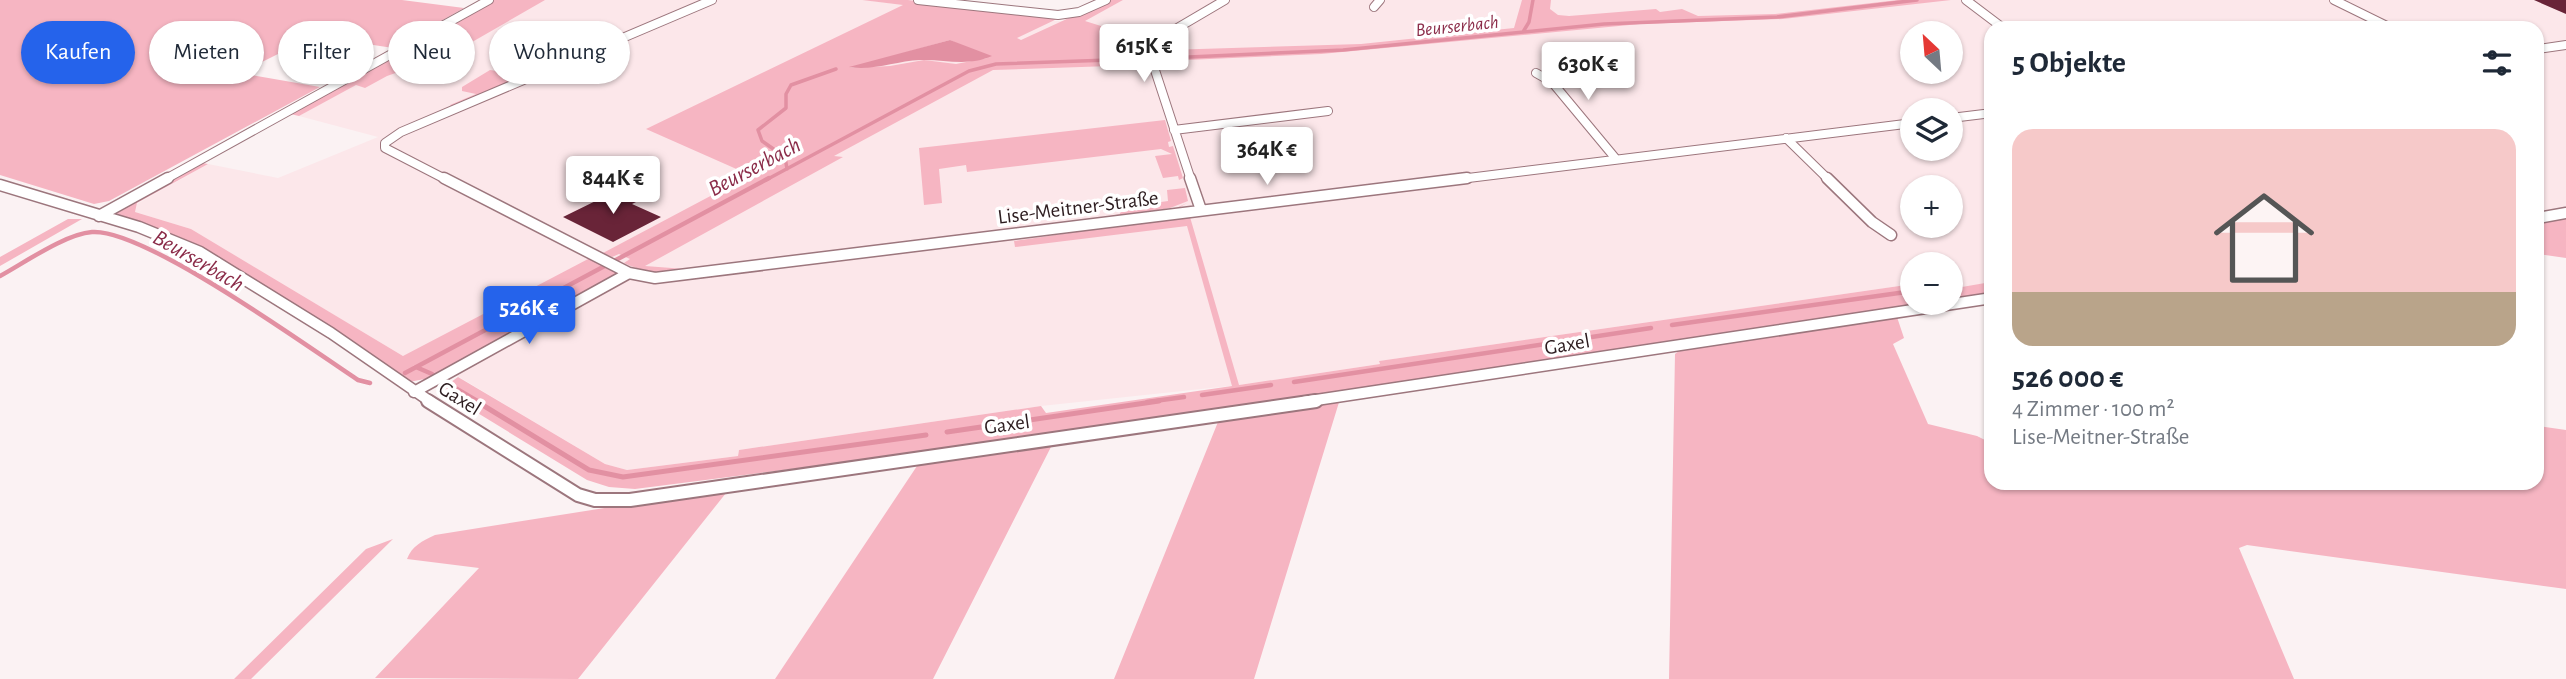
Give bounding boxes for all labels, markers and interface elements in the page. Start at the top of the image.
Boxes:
water label: Beurserbach [1415,13,1500,40]
chip: Kaufen [21,21,135,84]
chip: Mieten [149,21,264,84]
chip: Filter [278,21,374,84]
chip: Neu [388,21,475,84]
chip: Wohnung [489,21,630,84]
north arrow [1900,21,1964,84]
map controls [1900,21,1963,315]
pin: 615K € [1087,24,1201,84]
text: 615K € [1116,35,1172,58]
pin: 630K € [1531,42,1645,102]
icon: filters [2478,44,2516,82]
text: 5 Objekte [2012,48,2126,78]
text: 630K € [1558,53,1618,76]
button: layers [1900,98,1963,161]
pin: 364K € [1210,128,1324,187]
water label: Beurserbach [705,134,805,201]
text: 364K € [1237,138,1297,161]
pin: 844K € [556,156,670,216]
text: 844K € [582,167,644,190]
button: + [1900,175,1963,238]
icon: home [2201,175,2327,301]
street label: Lise-Meitner-Straße [996,187,1160,228]
water label: Beurserbach [149,226,248,296]
button: − [1900,252,1963,315]
pin: 526K € [472,286,586,346]
text: 526K € [499,297,559,320]
street label: Gaxel [1543,330,1591,359]
text: 526 000 € [2012,363,2124,393]
street label: Gaxel [435,377,485,419]
text: 4 Zimmer · 100 m² [2012,398,2174,421]
street label: Gaxel [983,411,1031,438]
text: Lise-Meitner-Straße [2012,426,2189,449]

